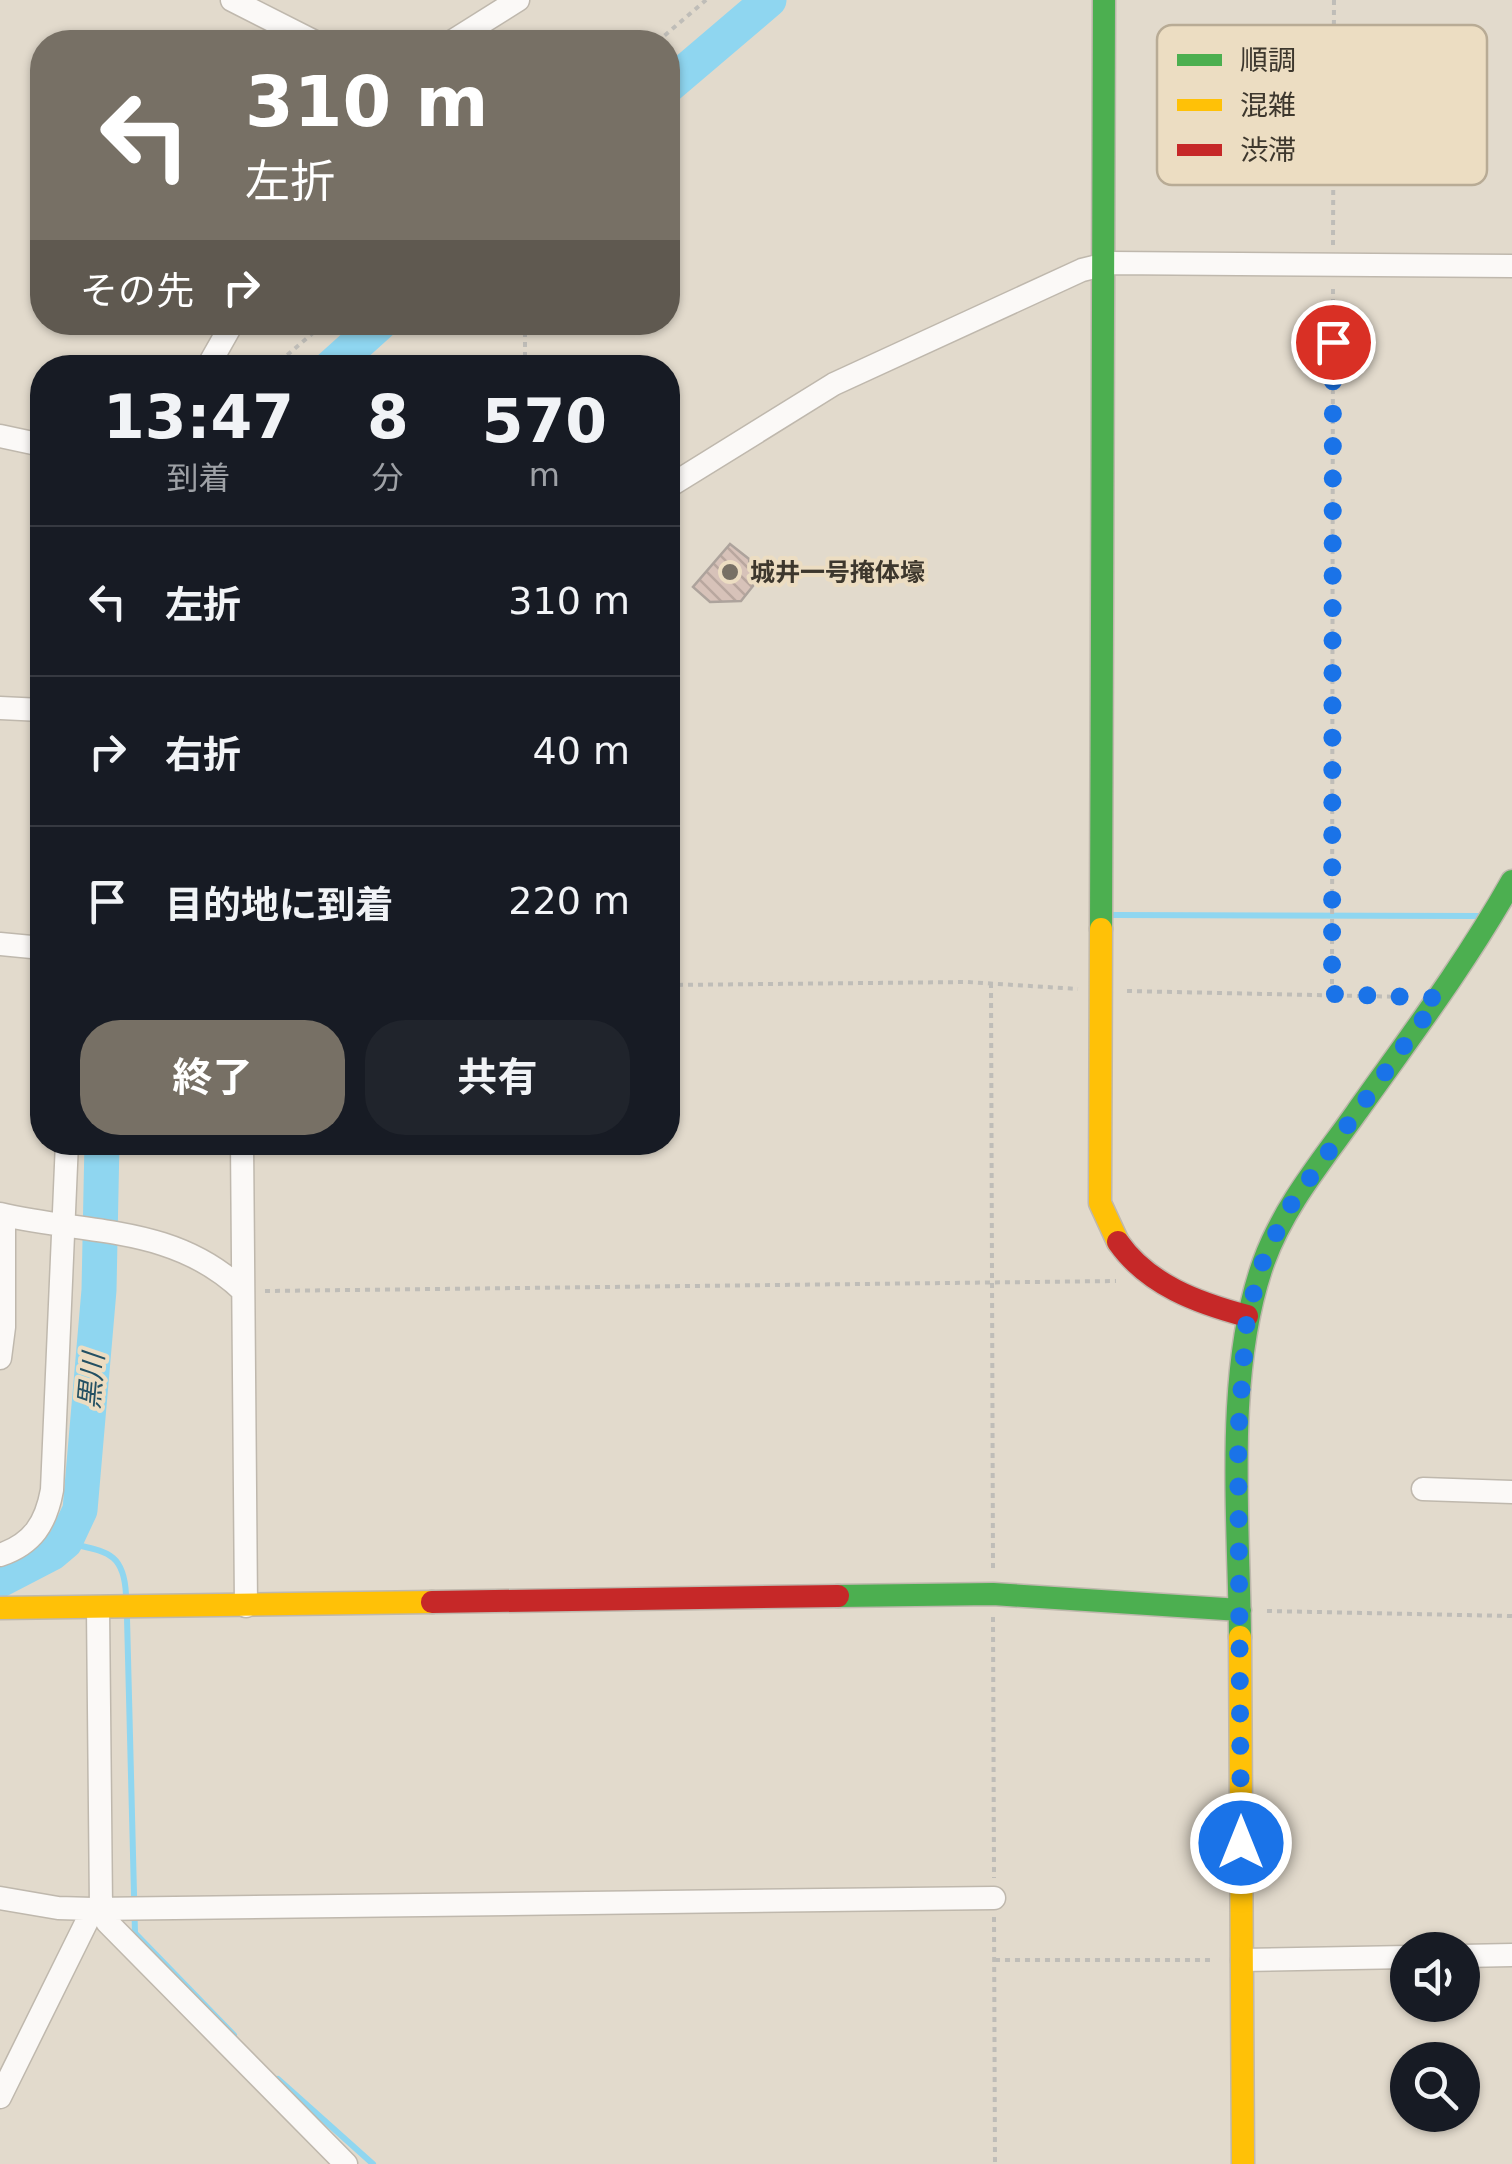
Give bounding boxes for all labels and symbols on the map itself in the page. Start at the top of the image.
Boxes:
legend [1157,25,1487,185]
text: 順調 [1240,44,1296,77]
text: 混雑 [1240,89,1296,122]
text: 渋滞 [1240,134,1296,167]
pin [1291,300,1376,385]
place label: 城井一号掩体壕 [750,558,925,587]
marker: 城井一号掩体壕 [719,561,741,583]
water label: 黒川 [73,1349,111,1410]
position arrow [1189,1791,1293,1895]

